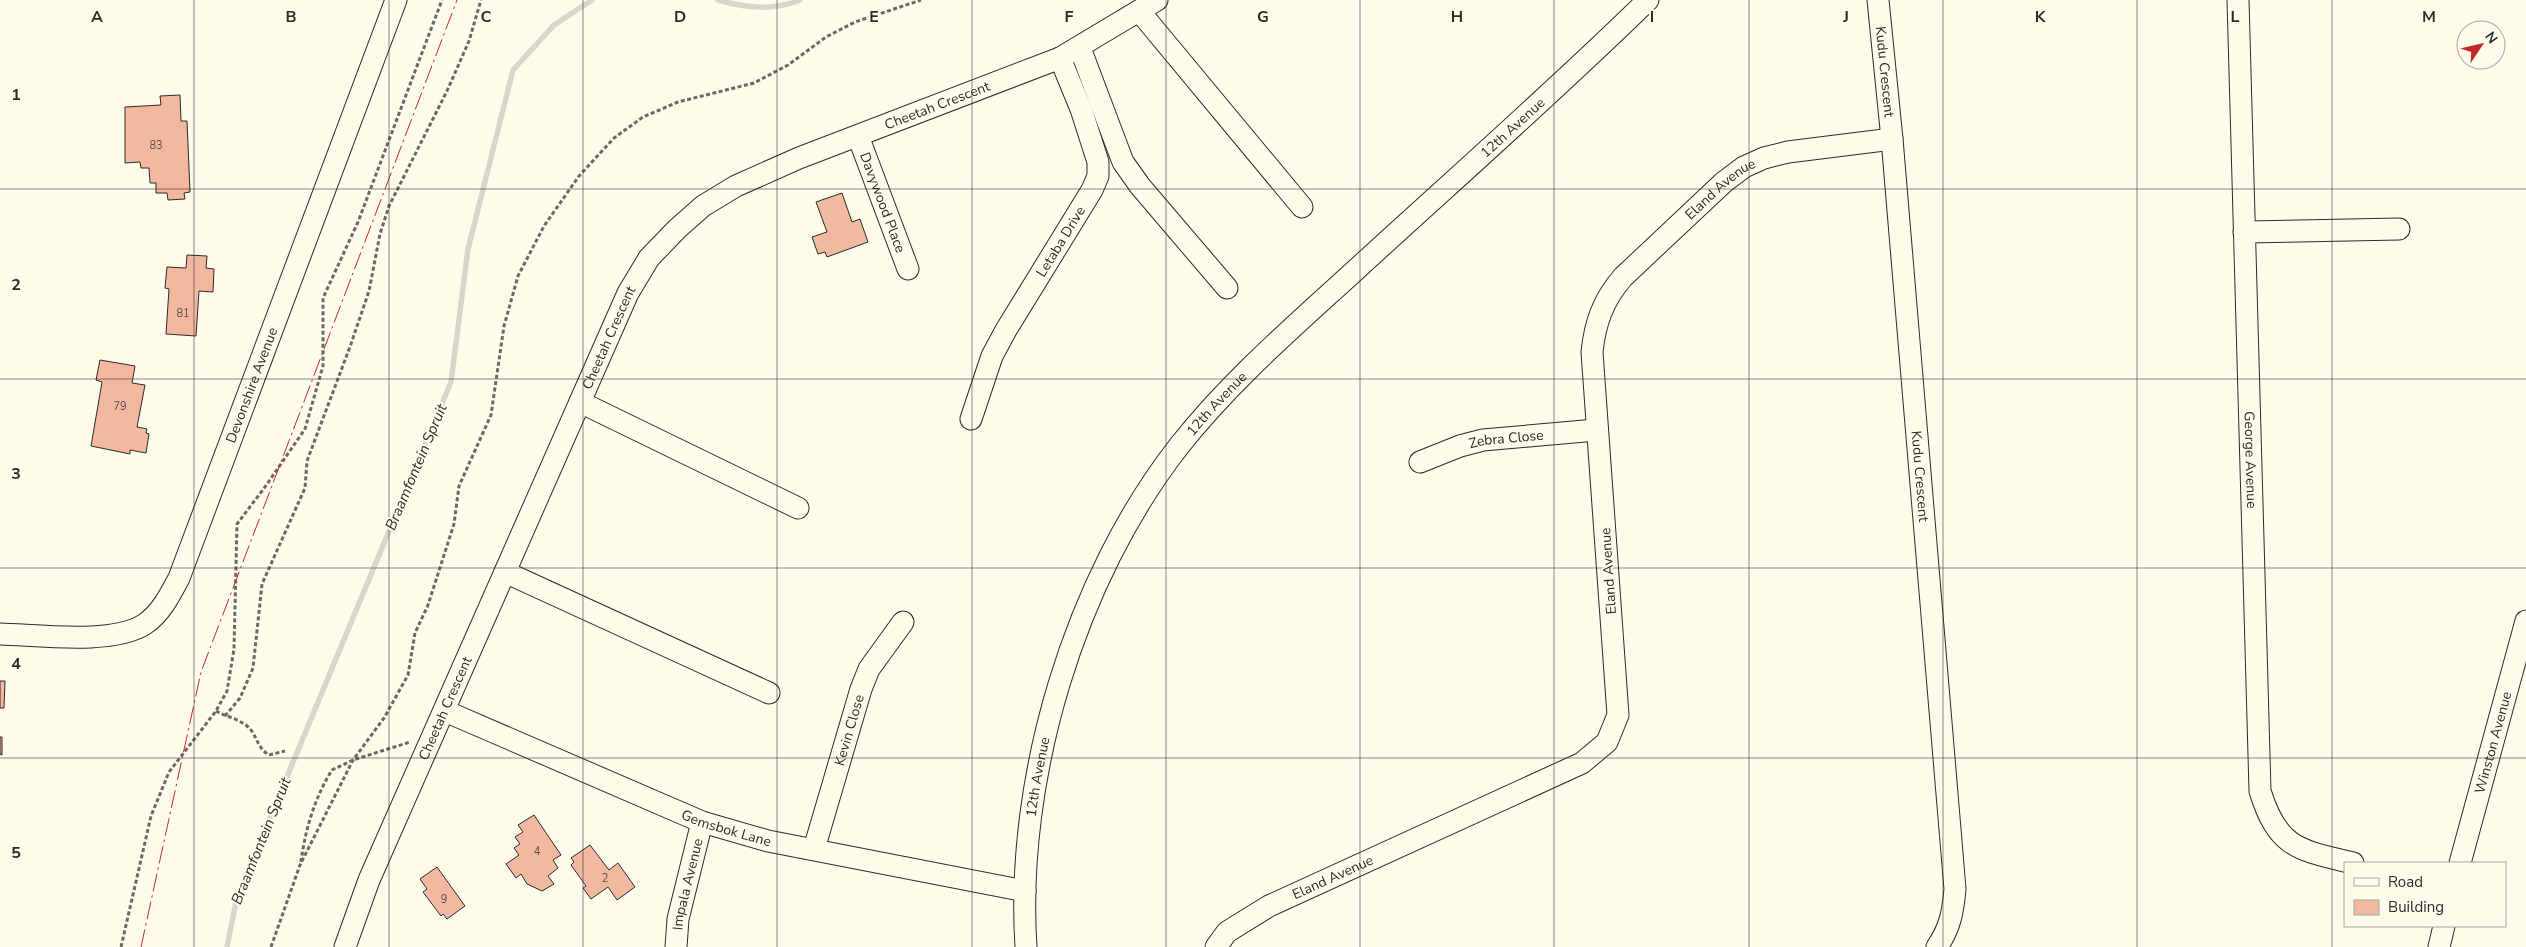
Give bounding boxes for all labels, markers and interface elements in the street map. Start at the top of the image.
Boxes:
text: A [91,6,103,28]
text: B [285,6,297,28]
text: C [481,6,492,28]
text: D [674,6,686,28]
text: E [869,6,879,28]
text: F [1065,6,1074,28]
text: G [1257,6,1269,28]
text: H [1451,6,1463,28]
text: I [1650,6,1654,28]
text: J [1842,6,1849,28]
text: K [2035,6,2047,28]
text: L [2231,6,2240,28]
text: M [2422,6,2436,28]
north arrow [2456,20,2506,70]
street label: Kudu Crescent [1871,25,1899,118]
text: N [2480,28,2502,48]
street label: Cheetah Crescent [882,77,993,134]
text: 1 [11,84,21,106]
street label: 12th Avenue [1476,93,1549,162]
house number: 83 [149,138,163,153]
street label: Davywood Place [855,150,910,256]
street label: Eland Avenue [1681,154,1759,224]
street label: Letaba Drive [1032,203,1090,281]
text: 2 [11,274,21,296]
street label: Cheetah Crescent [578,282,640,393]
house number: 81 [176,306,190,321]
street label: Devonshire Avenue [222,325,282,446]
street label: 12th Avenue [1182,368,1251,440]
house number: 79 [113,399,127,414]
water label: Braamfontein Spruit [380,400,452,533]
street label: George Avenue [2239,411,2261,509]
street label: Zebra Close [1467,426,1544,453]
street label: Kudu Crescent [1907,430,1933,523]
text: 3 [11,463,21,485]
street label: Eland Avenue [1596,527,1621,615]
text: 4 [11,653,21,675]
street label: Cheetah Crescent [414,653,476,763]
street label: Winston Avenue [2470,689,2516,796]
street label: Kevin Close [830,692,869,768]
street label: 12th Avenue [1022,735,1055,818]
water label: Braamfontein Spruit [226,774,296,907]
street label: Gemsbok Lane [678,805,773,851]
street label: Impala Avenue [668,836,708,931]
text: 5 [11,842,21,864]
house number: 4 [534,844,541,859]
street label: Eland Avenue [1289,851,1376,904]
legend [2344,862,2506,927]
house number: 2 [602,871,608,886]
text: Road [2388,872,2423,892]
house number: 9 [441,892,447,907]
text: Building [2388,897,2444,917]

